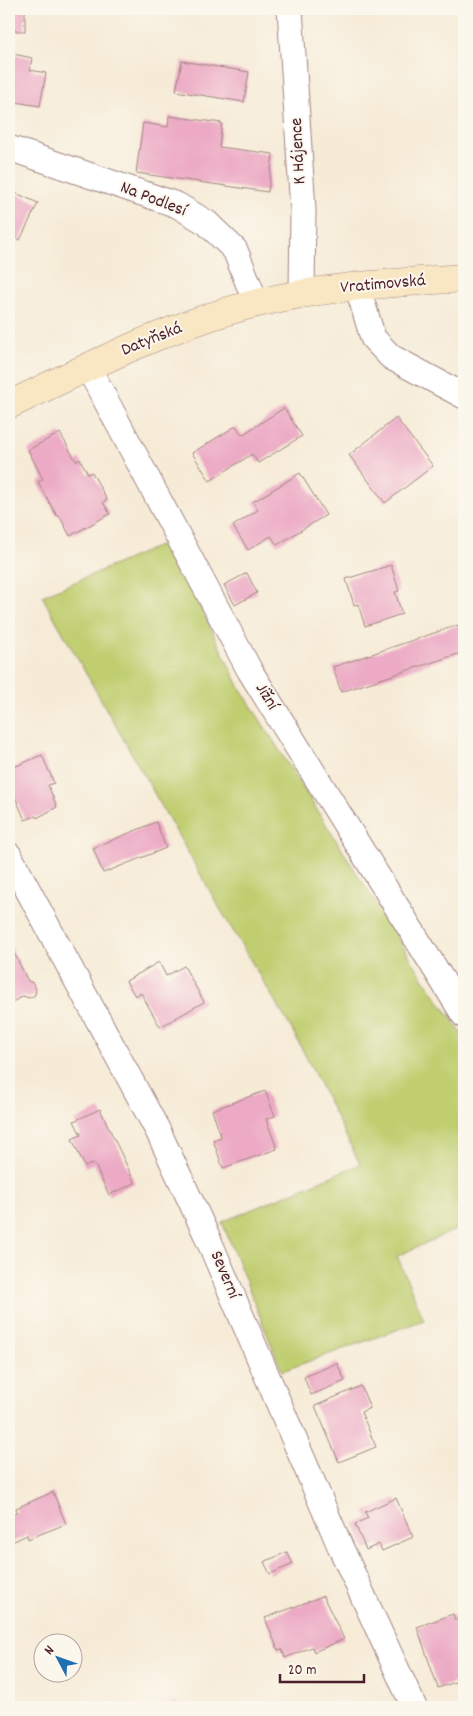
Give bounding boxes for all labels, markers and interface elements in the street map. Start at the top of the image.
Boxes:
street label: K Hájence [285,117,313,185]
street label: Na Podlesí [116,176,191,225]
street label: Vratimovská [339,269,427,301]
street label: Datyňská [118,316,186,364]
street label: Jižní [248,679,285,717]
street label: Severní [203,1247,246,1304]
north arrow [32,1634,82,1684]
text: N [40,1642,60,1660]
scale bar [280,1651,364,1683]
text: 20 m [288,1660,316,1682]

